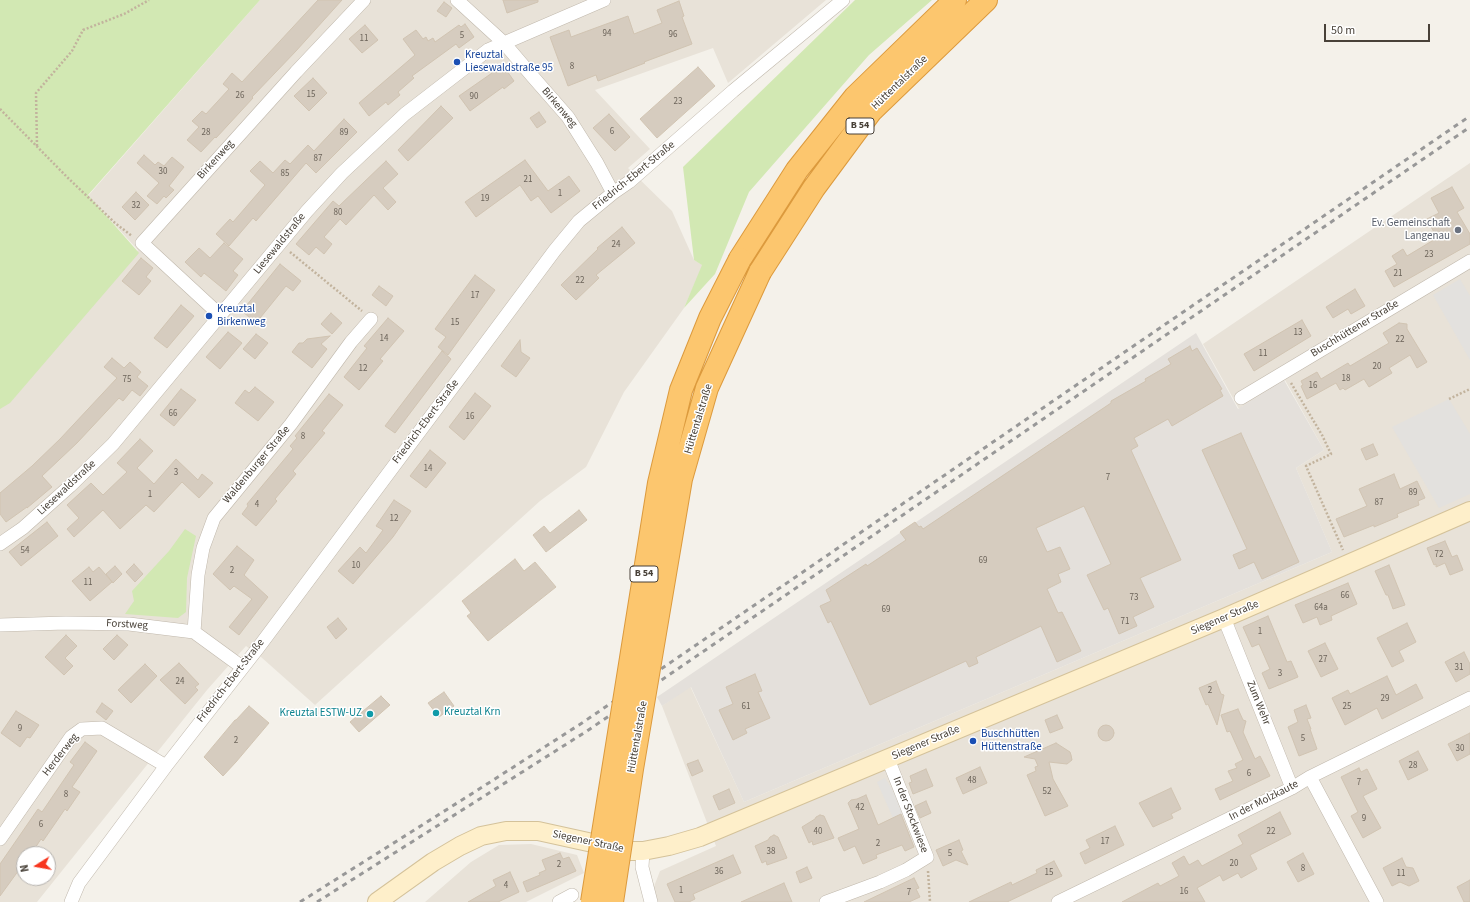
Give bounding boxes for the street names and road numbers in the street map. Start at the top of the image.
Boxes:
street label: Hüttentalstraße [869,53,931,113]
street label: Birkenweg [538,85,580,131]
road number: B 54 [846,118,874,134]
street label: Birkenweg [195,138,237,182]
street label: Friedrich-Ebert-Straße [590,139,678,213]
street label: Liesewaldstraße [251,211,309,277]
street label: Buschhüttener Straße [1309,298,1401,360]
street label: Friedrich-Ebert-Straße [390,377,462,467]
street label: Hüttentalstraße [682,382,716,456]
street label: Waldenburger Straße [221,424,293,506]
street label: Liesewaldstraße [35,458,99,518]
road number: B 54 [630,566,658,582]
street label: Siegener Straße [1189,598,1261,638]
street label: Forstweg [106,617,148,633]
street label: Friedrich-Ebert-Straße [194,637,268,725]
street label: Zum Wehr [1243,679,1273,727]
street label: Hüttentalstraße [625,700,651,774]
street label: Siegener Straße [890,723,962,763]
street label: Herderweg [40,731,82,779]
street label: In der Stockwiese [889,775,931,855]
street label: In der Molzkaute [1227,778,1301,824]
street label: Siegener Straße [551,828,625,856]

